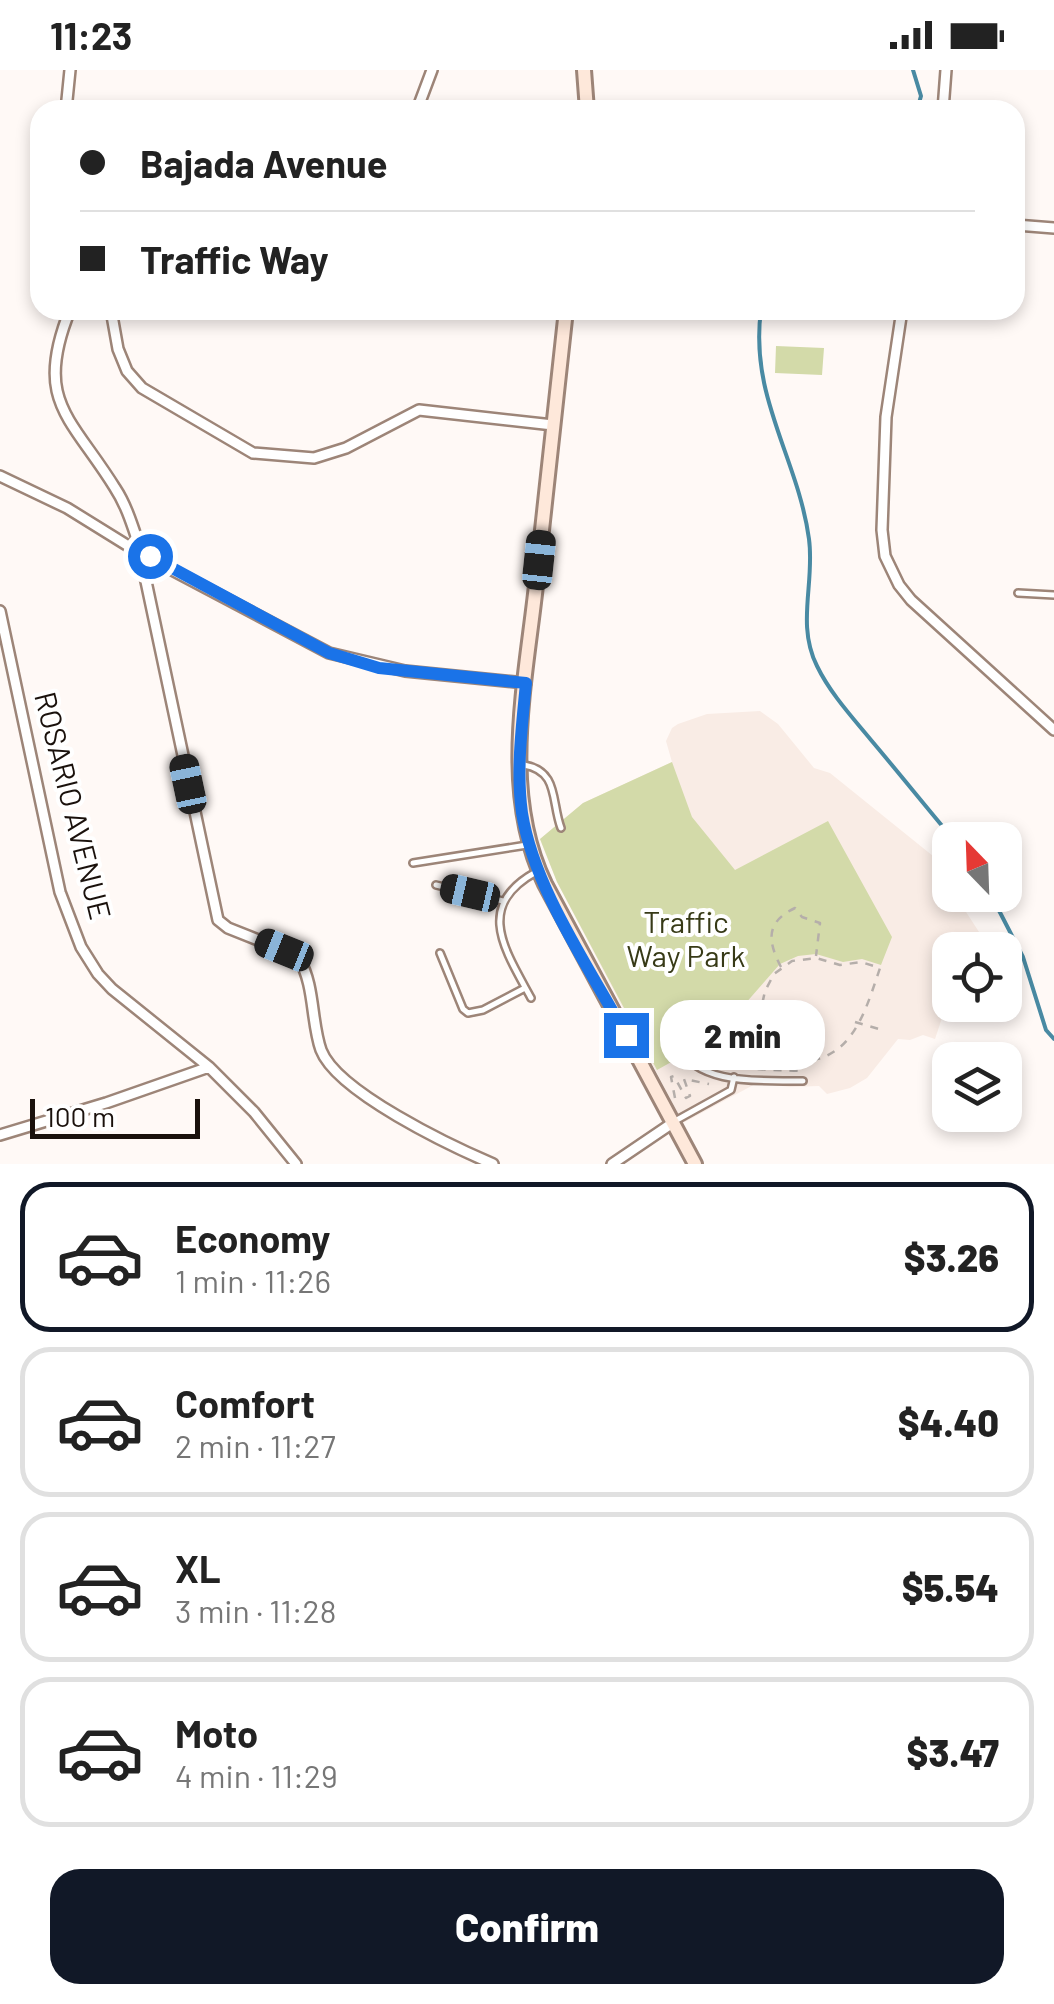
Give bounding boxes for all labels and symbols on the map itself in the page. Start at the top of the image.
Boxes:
car [521,529,557,591]
route start [128,534,173,579]
street label: ROSARIO AVENUE [28,688,120,923]
car [167,752,209,816]
north arrow [932,822,1022,912]
car [437,872,503,914]
park label: Traffic Way Park [627,903,745,973]
car [251,925,317,975]
callout: 2 min [661,1000,826,1070]
route end [604,1013,649,1058]
scale bar [30,1094,200,1138]

